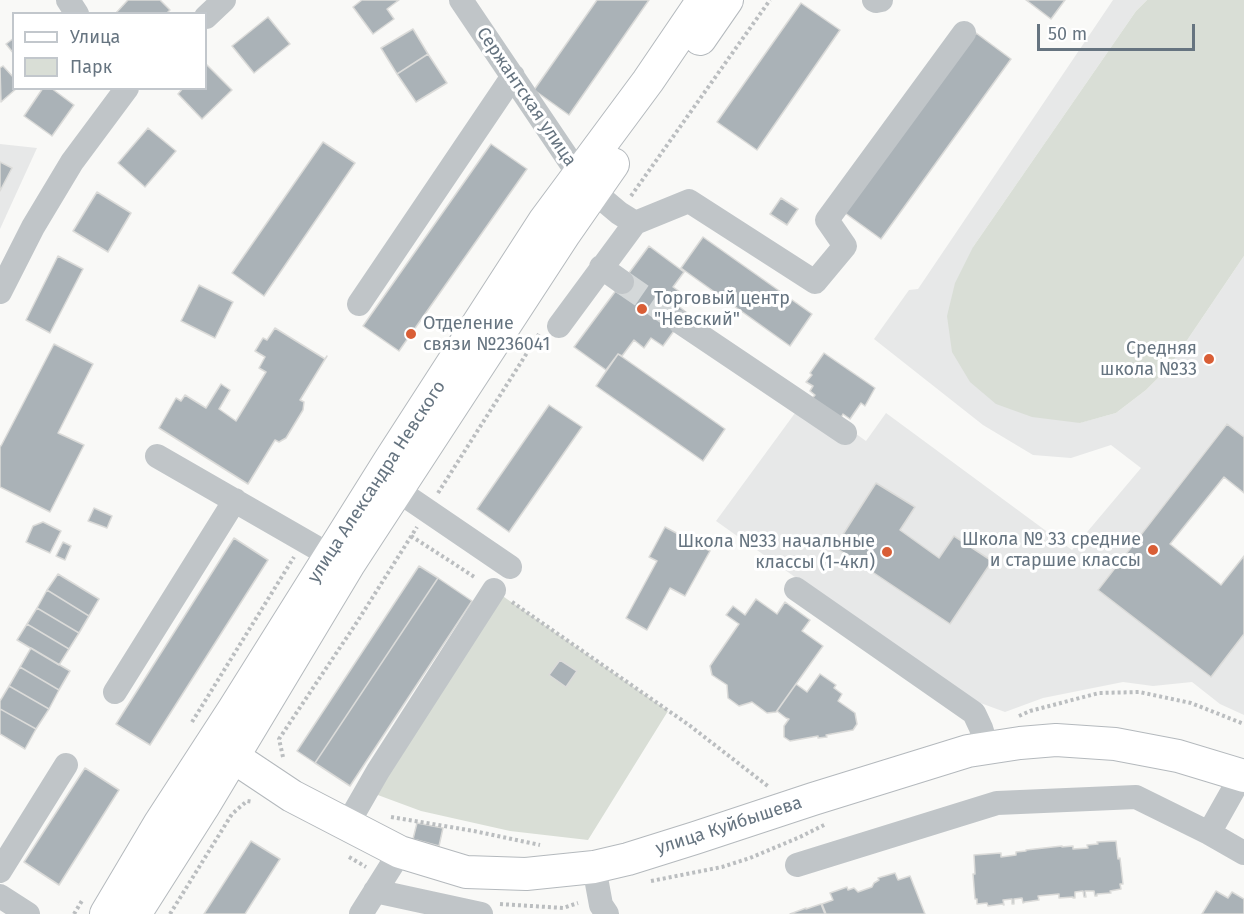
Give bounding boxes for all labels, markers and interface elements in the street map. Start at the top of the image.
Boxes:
legend [12,12,207,90]
scale bar [1040,12,1198,50]
street label: Сержантская улица [471,23,581,171]
text: 50 m [1048,23,1087,45]
text: Улица [70,26,120,48]
text: Парк [70,56,112,78]
place label: Торговый центр "Невский" [654,288,790,330]
marker: Торговый центр "Невский" [635,302,649,316]
place label: Отделение связи №236041 [423,313,550,356]
marker: Отделение связи №236041 [404,327,418,341]
place label: Средняя школа №33 [1100,338,1197,380]
marker: Средняя школа №33 [1202,352,1216,366]
street label: улица Александра Невского [303,377,451,587]
place label: Школа № 33 средние и старшие классы [962,529,1141,572]
place label: Школа №33 начальные классы (1-4кл) [677,531,875,574]
marker: Школа № 33 средние и старшие классы [1146,543,1160,557]
marker: Школа №33 начальные классы (1-4кл) [880,545,894,559]
street label: улица Куйбышева [653,792,805,860]

